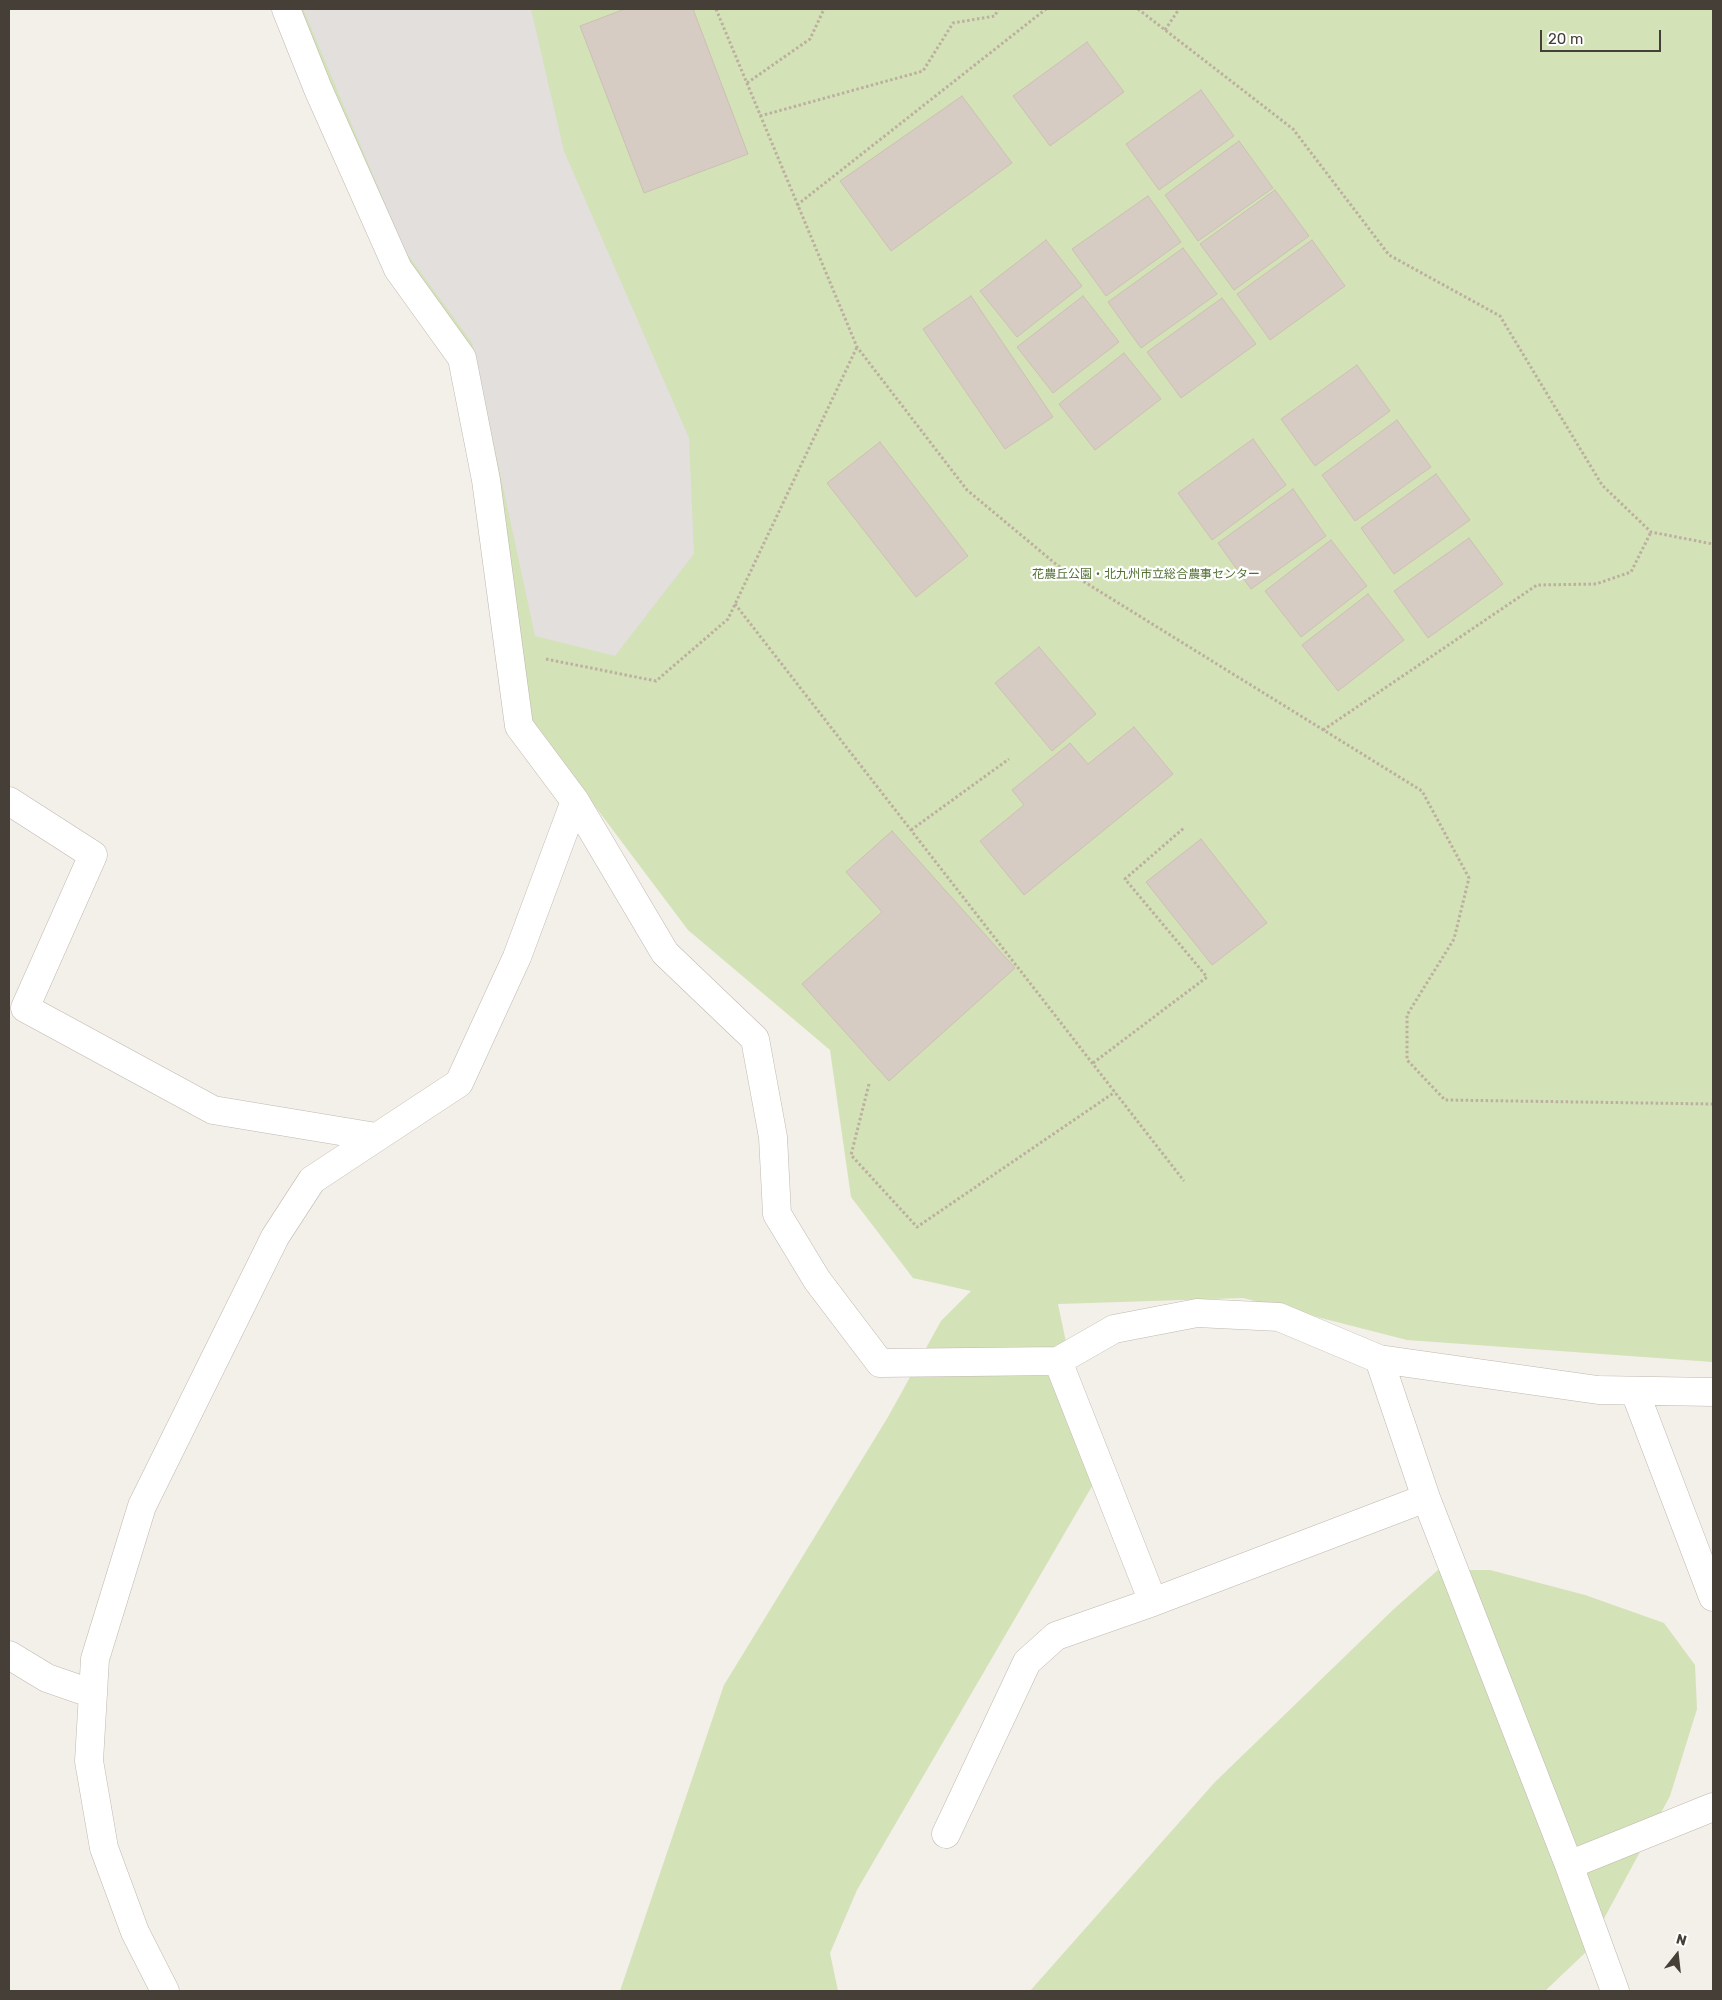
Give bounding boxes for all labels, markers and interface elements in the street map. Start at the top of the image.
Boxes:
scale bar [1542,20,1663,52]
text: 20 m [1548,30,1583,48]
park label: 花農丘公園・北九州市立総合農事センター [1032,568,1260,582]
north arrow [1652,1930,1702,1980]
text: N [1674,1931,1688,1950]

